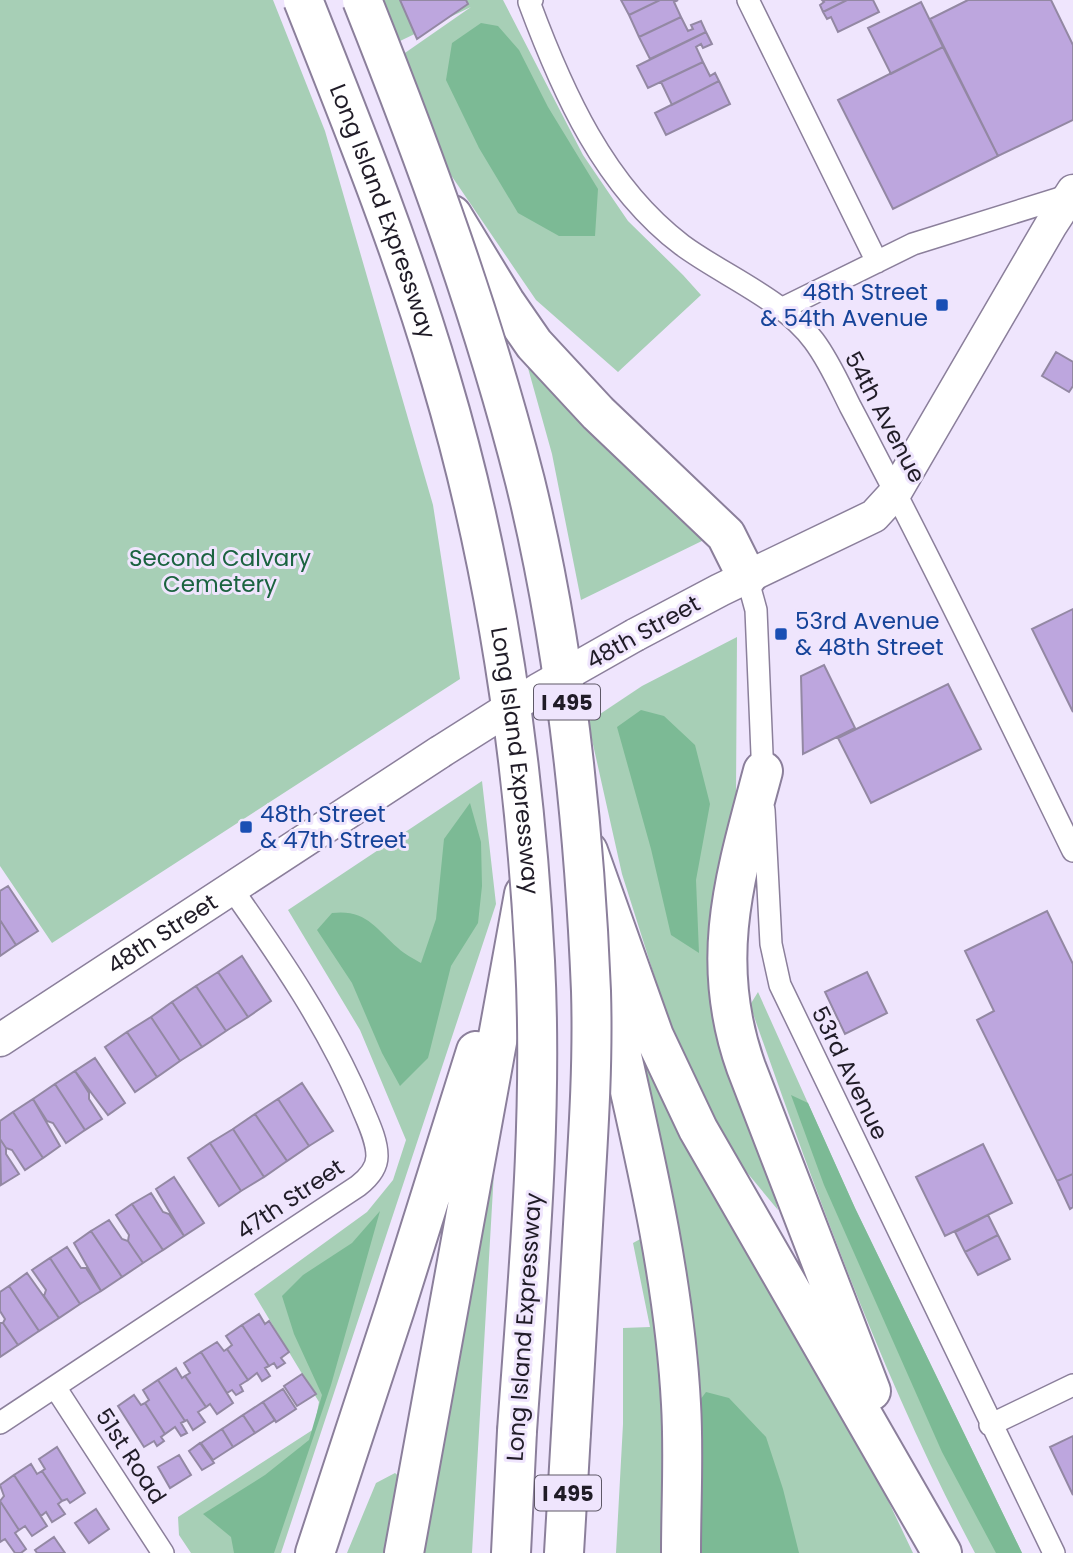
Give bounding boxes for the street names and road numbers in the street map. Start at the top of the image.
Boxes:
street label: Long Island Expressway [322,79,444,343]
street label: 54th Avenue [837,346,933,488]
street label: 48th Street [580,588,706,676]
street label: Long Island Expressway [483,625,547,896]
road number: I 495 [534,684,600,720]
street label: 48th Street [101,886,224,982]
street label: 53rd Avenue [804,1001,896,1145]
street label: 47th Street [230,1151,350,1247]
street label: Long Island Expressway [499,1192,549,1462]
street label: 51st Road [88,1402,174,1510]
road number: I 495 [535,1476,601,1510]

